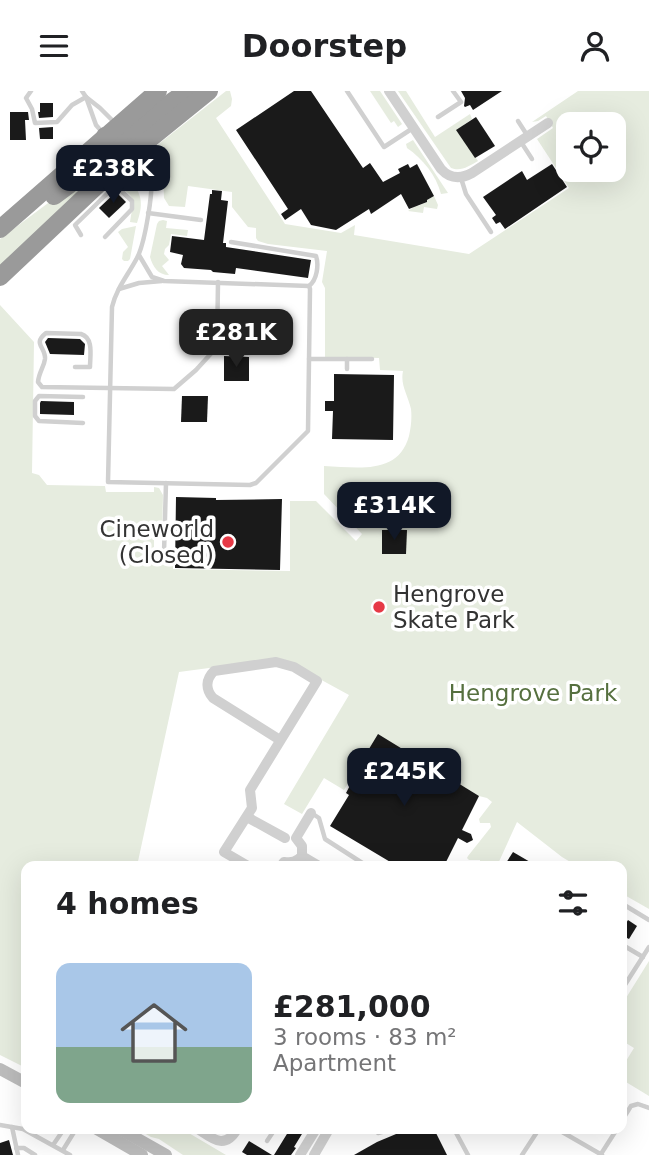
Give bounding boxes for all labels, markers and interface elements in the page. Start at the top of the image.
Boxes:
icon: menu [35,27,73,65]
text: Doorstep [242,27,407,65]
icon: person [576,27,614,65]
map controls [556,112,626,182]
button: locate [556,112,626,182]
pin: £238K [64,145,162,205]
text: £238K [72,155,154,181]
pin: £281K [187,309,285,369]
text: £281K [195,319,277,345]
pin: £314K [345,483,443,542]
text: £314K [353,492,435,518]
place label: Cineworld (Closed) [99,516,214,568]
marker: Cineworld (Closed) [220,534,236,550]
place label: Hengrove Skate Park [393,581,515,633]
marker: Hengrove Skate Park [371,599,387,615]
park label: Hengrove Park [449,680,618,706]
pin: £245K [355,749,453,808]
text: £245K [363,758,445,784]
icon: filters [554,884,592,922]
text: 4 homes [56,886,199,921]
text: £281,000 [273,989,431,1024]
icon: home [112,991,196,1075]
text: 3 rooms · 83 m² [273,1024,457,1050]
text: Apartment [273,1050,396,1076]

